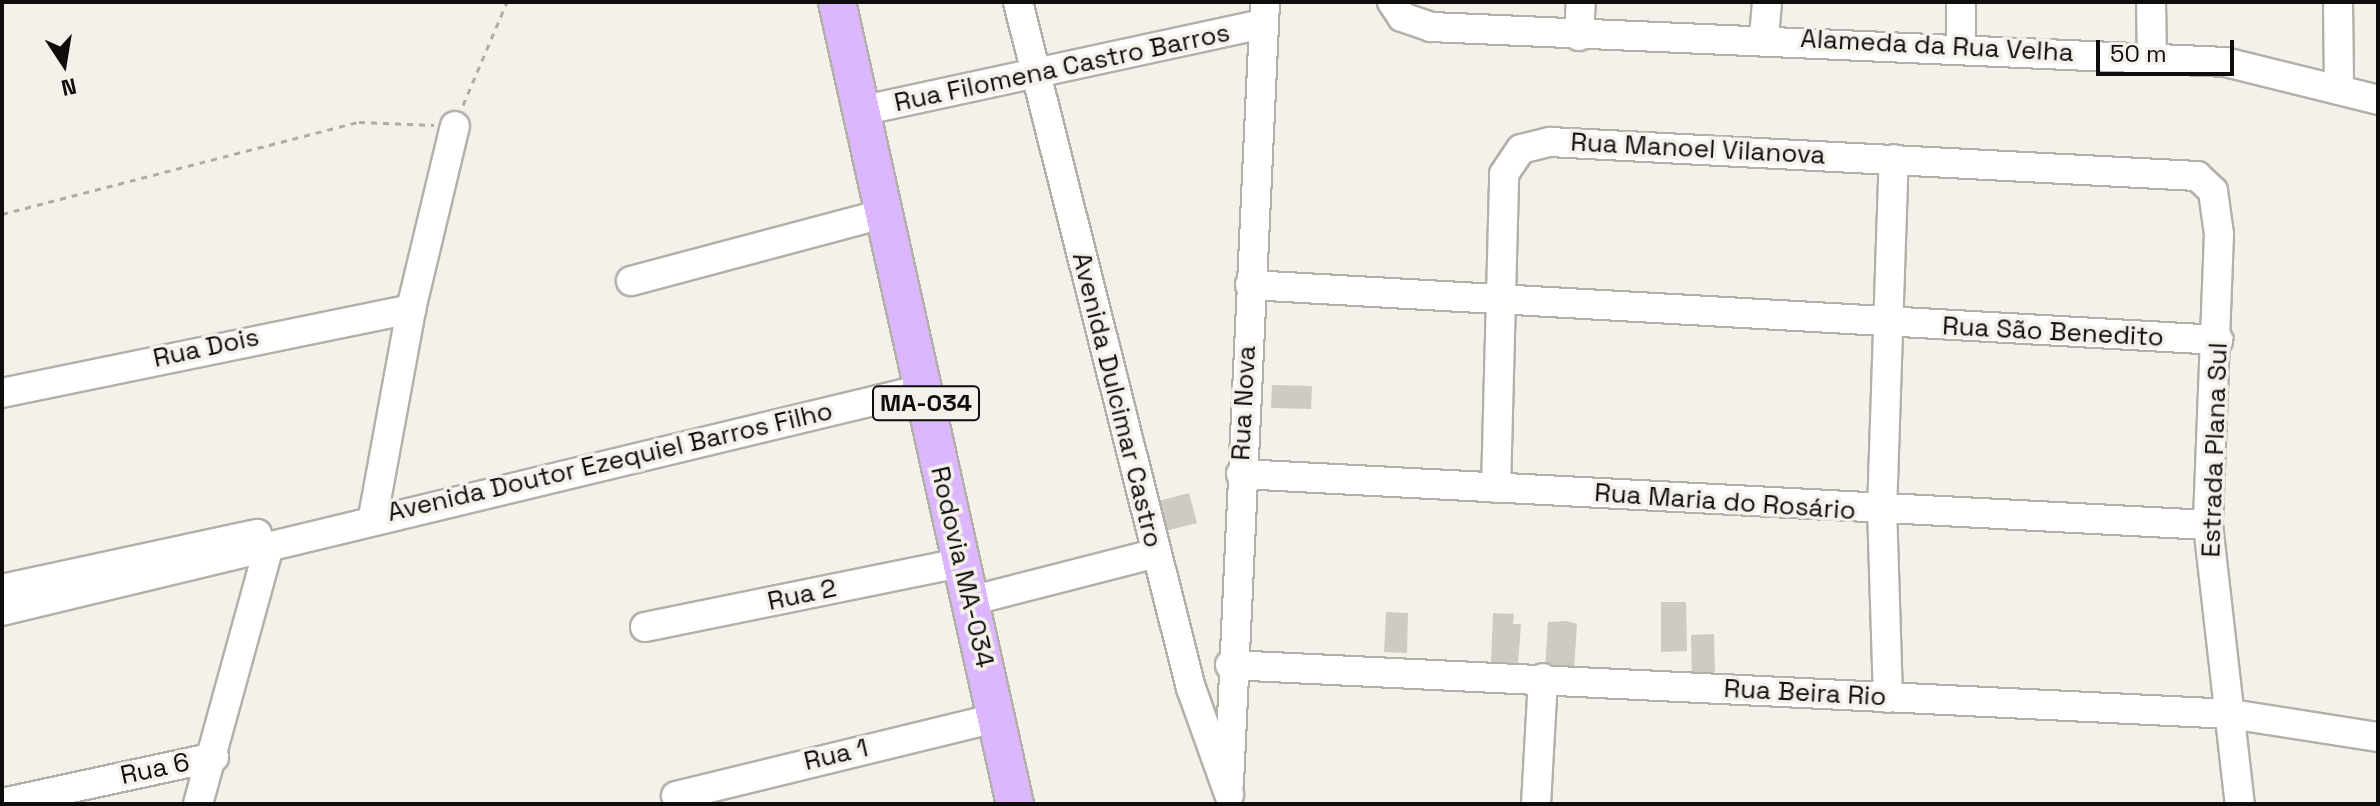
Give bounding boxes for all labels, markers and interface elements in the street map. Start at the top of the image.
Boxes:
street label: Rua Filomena Castro Barros [891,17,1233,119]
street label: Alameda da Rua Velha [1799,23,2075,69]
north arrow [24,24,104,104]
scale bar [2100,24,2238,74]
text: 50 m [2110,38,2167,69]
text: N [59,72,79,103]
street label: Rua Manoel Vilanova [1570,127,1826,171]
street label: Avenida Dulcimar Castro [1065,249,1169,551]
street label: Rua São Benedito [1941,311,2165,353]
street label: Rua Dois [150,322,262,374]
street label: Estrada Plana Sul [2196,342,2234,558]
street label: Rua Nova [1225,345,1263,461]
road number: MA-034 [872,383,980,423]
street label: Avenida Doutor Ezequiel Barros Filho [384,396,836,528]
street label: Rodovia MA-034 [924,463,1000,671]
street label: Rua Maria do Rosário [1593,477,1857,527]
street label: Rua 2 [765,573,839,617]
street label: Rua Beira Rio [1723,673,1887,713]
street label: Rua 1 [801,733,871,777]
street label: Rua 6 [118,746,192,792]

